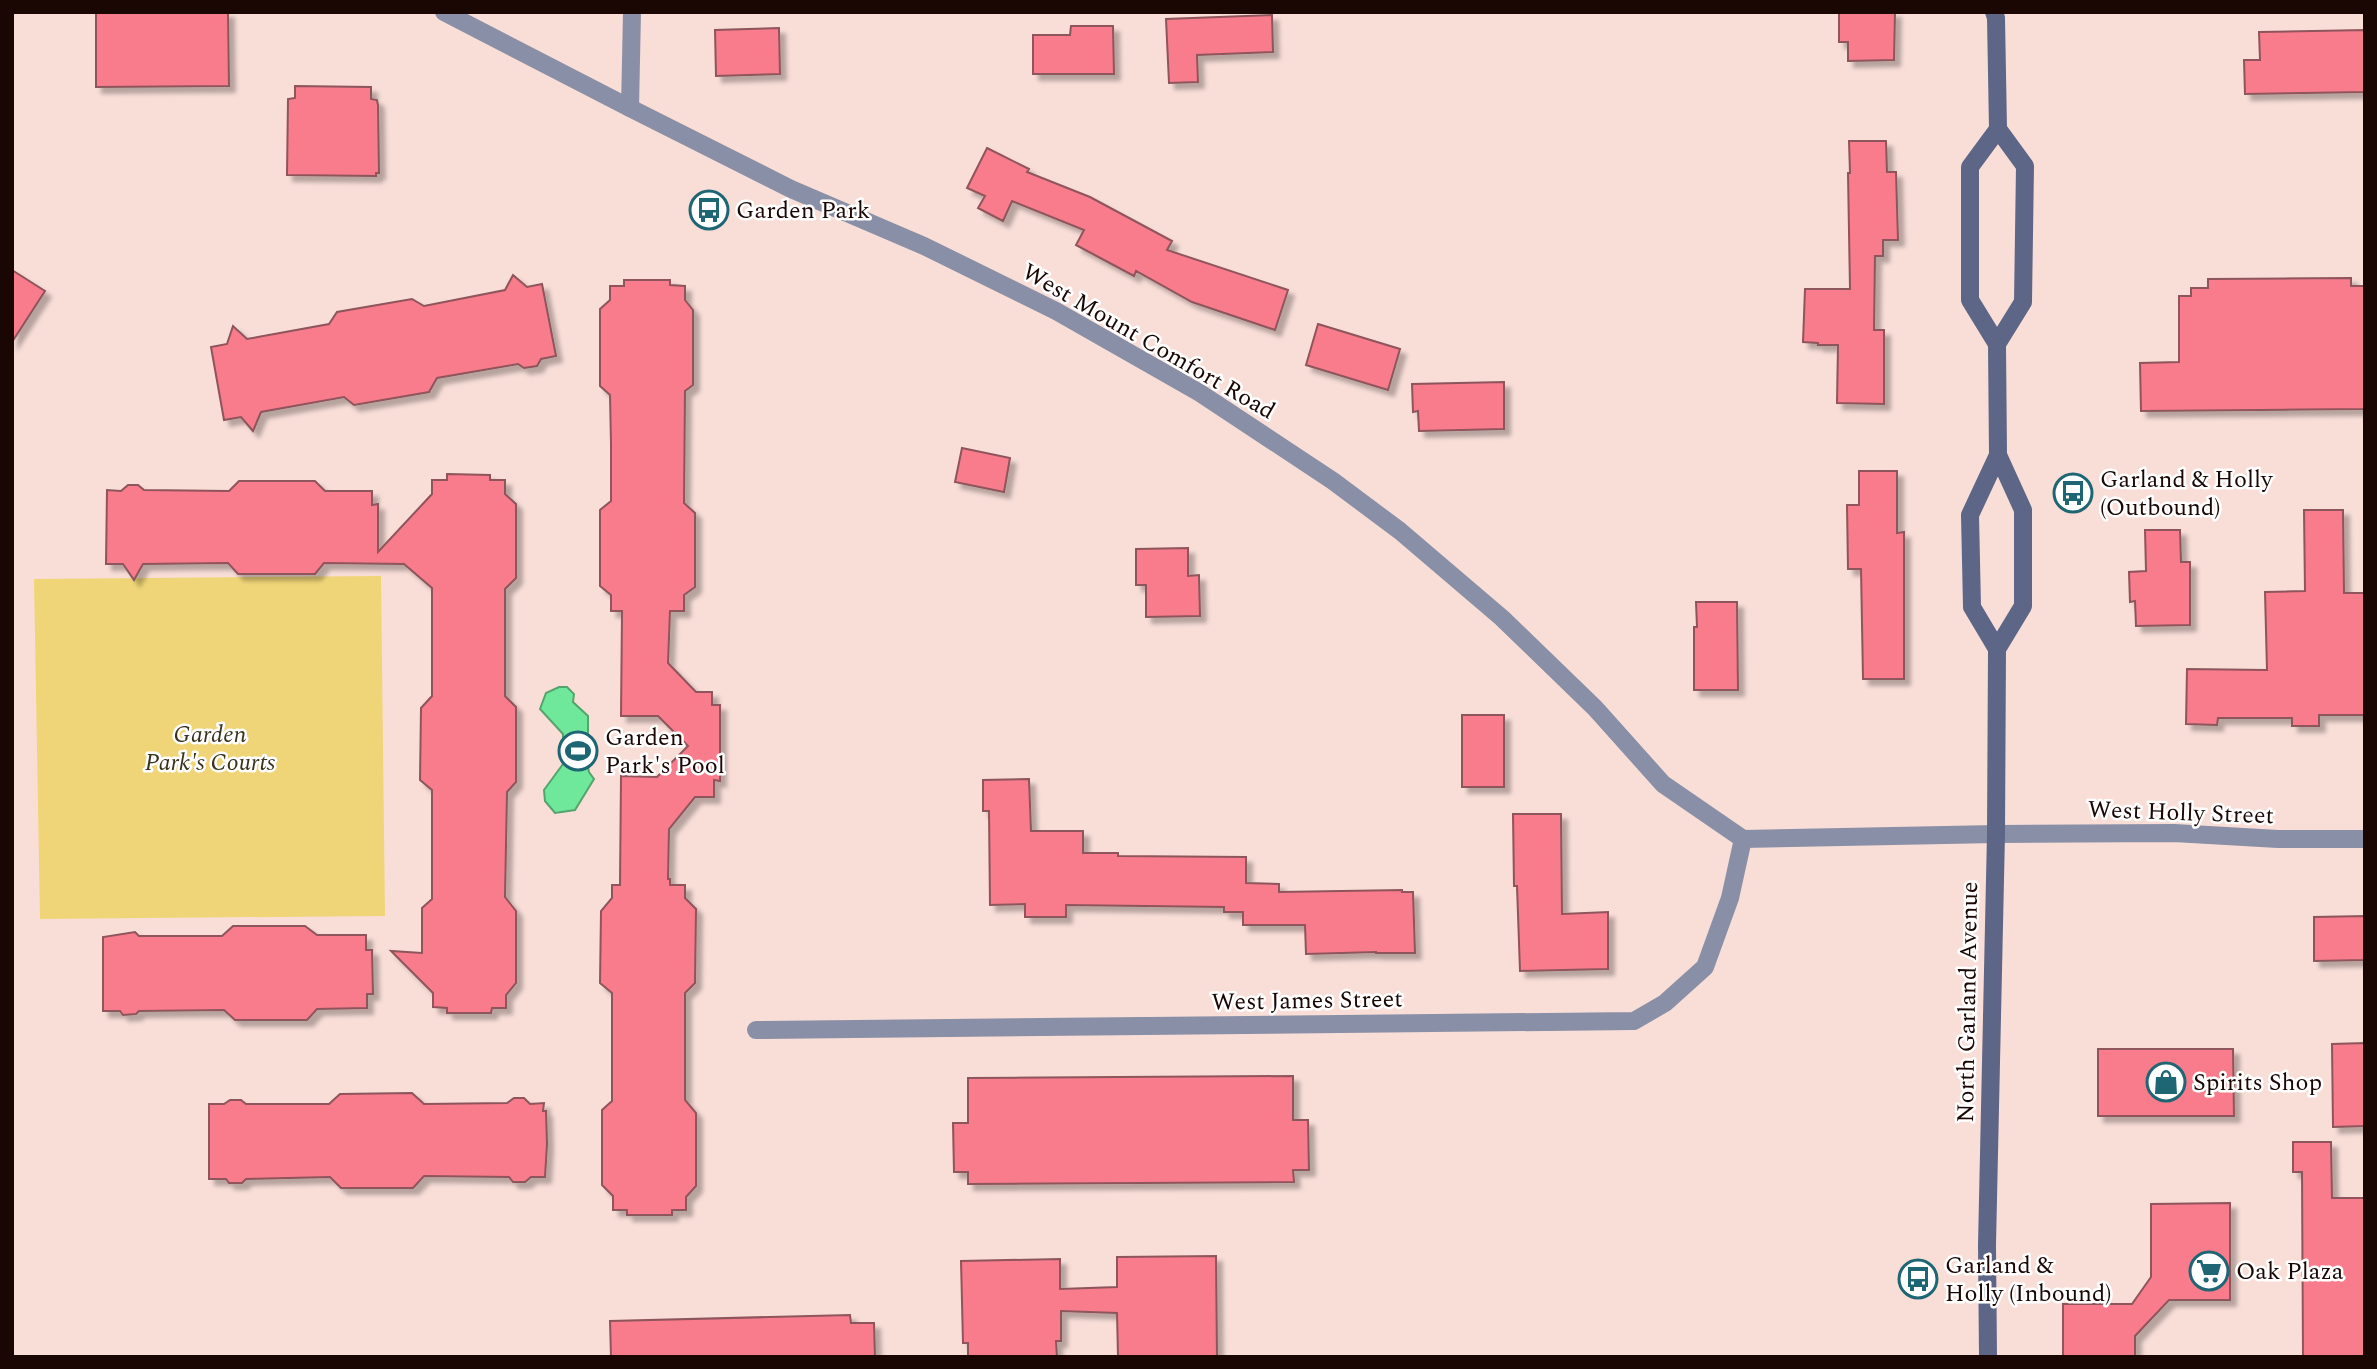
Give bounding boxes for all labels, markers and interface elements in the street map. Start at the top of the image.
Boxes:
bus stop icon: Garden Park [688,189,730,231]
place label: Garden Park [736,193,870,229]
street label: West Mount Comfort Road [1015,254,1282,429]
place label: Garland & Holly (Outbound) [2100,462,2274,526]
bus stop icon: Garland & Holly (Outbound) [2052,472,2094,514]
park label: Garden Park's Courts [145,717,276,781]
place label: Garden Park's Pool [605,720,725,784]
sports icon: Garden Park's Pool [557,730,599,772]
street label: West Holly Street [2087,792,2275,834]
street label: North Garland Avenue [1948,881,1988,1123]
street label: West James Street [1211,981,1403,1021]
shop icon: Spirits Shop [2145,1061,2187,1103]
place label: Spirits Shop [2193,1065,2322,1101]
place label: Garland & Holly (Inbound) [1945,1248,2112,1312]
supermarket icon: Oak Plaza [2188,1250,2230,1292]
place label: Oak Plaza [2236,1254,2344,1290]
bus stop icon: Garland & Holly (Inbound) [1897,1258,1939,1300]

